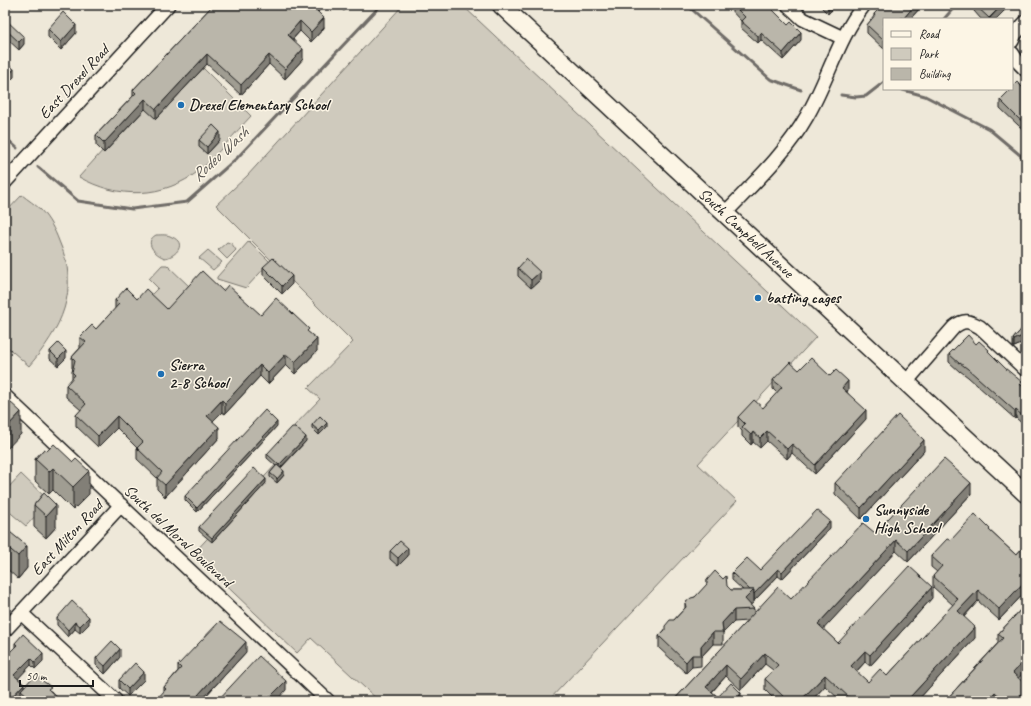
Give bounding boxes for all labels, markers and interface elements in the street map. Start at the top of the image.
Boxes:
legend [883,18,1013,90]
text: Road [919,26,941,42]
street label: East Drexel Road [35,39,115,123]
text: Park [919,46,940,62]
text: Building [919,66,951,82]
place label: Drexel Elementary School [189,95,332,115]
marker: Drexel Elementary School [176,100,186,110]
water label: Rodeo Wash [187,121,254,186]
street label: South Campbell Avenue [694,184,799,284]
place label: batting cages [766,288,843,308]
marker: batting cages [753,293,763,303]
place label: Sierra 2-8 School [169,355,231,393]
marker: Sierra 2-8 School [156,369,166,379]
street label: South del Moral Boulevard [119,480,238,593]
street label: East Milton Road [27,494,109,580]
place label: Sunnyside High School [874,500,943,538]
marker: Sunnyside High School [861,514,871,524]
scale bar [20,662,93,688]
text: 50 m [26,668,48,684]

